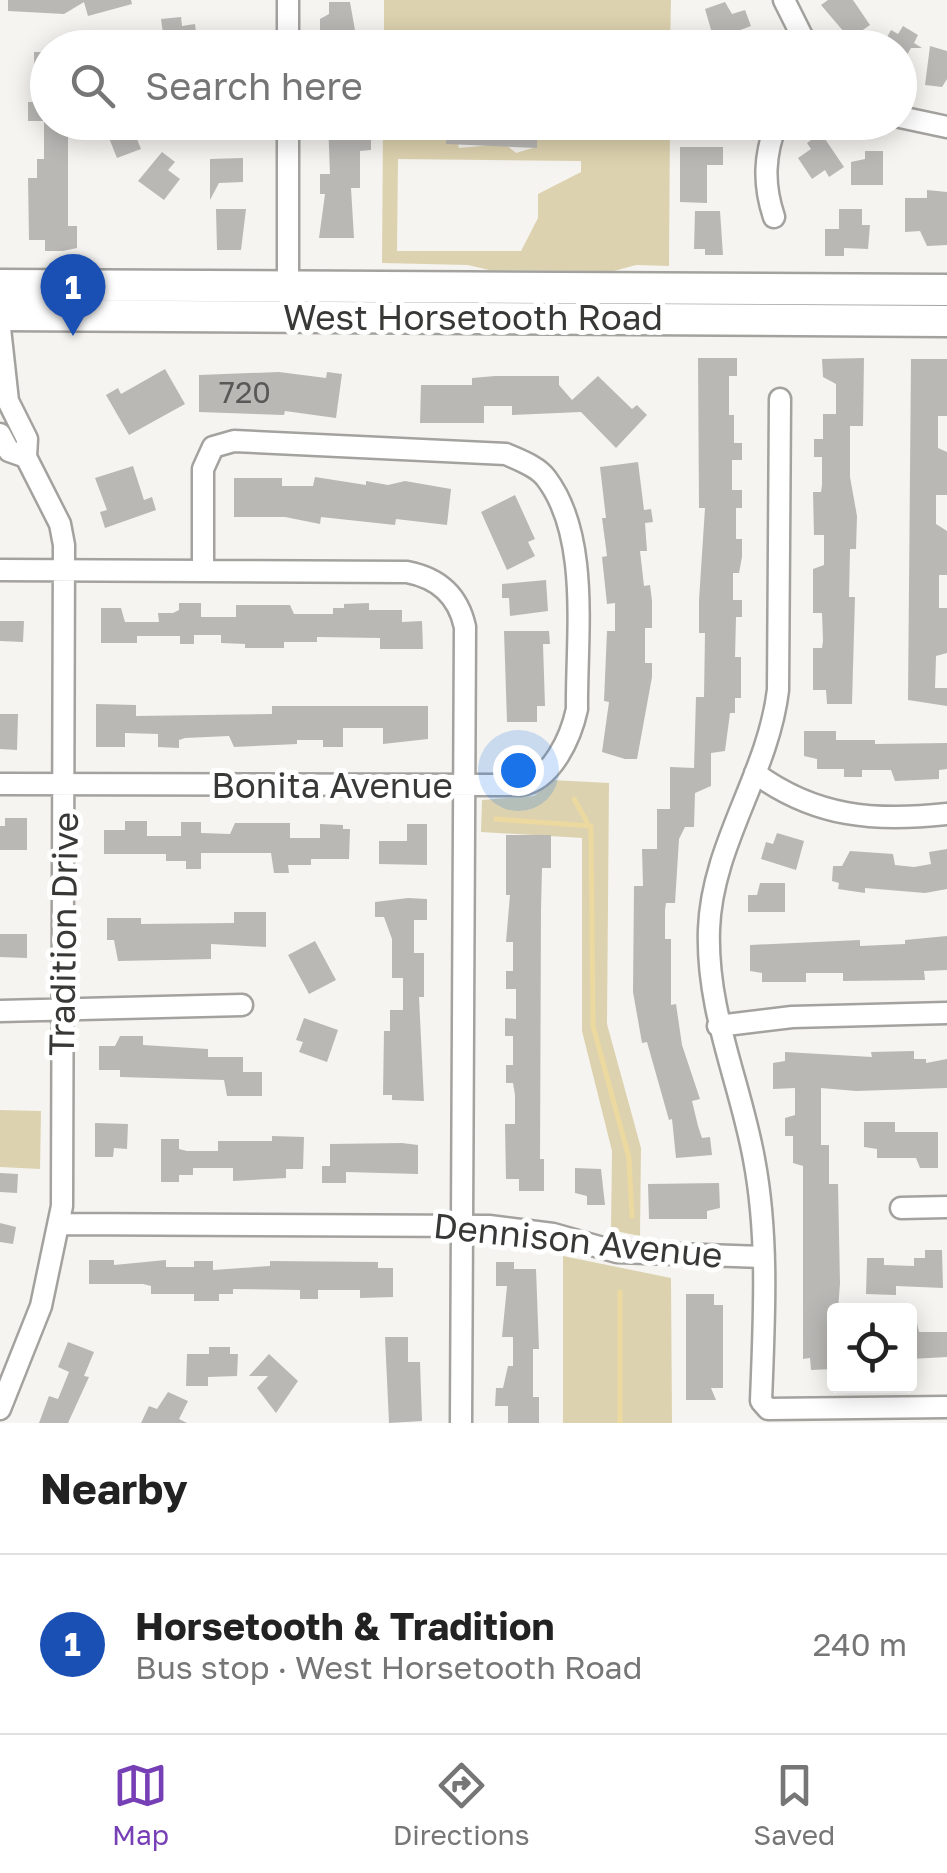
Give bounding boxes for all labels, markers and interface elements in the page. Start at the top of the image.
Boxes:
search box [30,30,917,140]
icon: search [65,58,120,113]
text: Search here [145,63,363,108]
pin: 1 [40,254,106,336]
street label: West Horsetooth Road [283,296,663,338]
house number: 720 [219,374,271,410]
your location [493,745,544,796]
street label: Bonita Avenue [211,764,453,806]
street label: Tradition Drive [40,812,86,1056]
street label: Dennison Avenue [431,1204,725,1276]
map controls [827,1303,917,1393]
button: locate [827,1303,917,1393]
text: Nearby [40,1463,188,1513]
text: Horsetooth & Tradition [135,1603,554,1648]
text: 1 [64,1625,81,1663]
text: 240 m [813,1625,907,1663]
text: Bus stop · West Horsetooth Road [135,1648,642,1686]
tab: Map [112,1758,169,1851]
tab: Directions [393,1758,530,1851]
tab: Saved [753,1758,835,1851]

